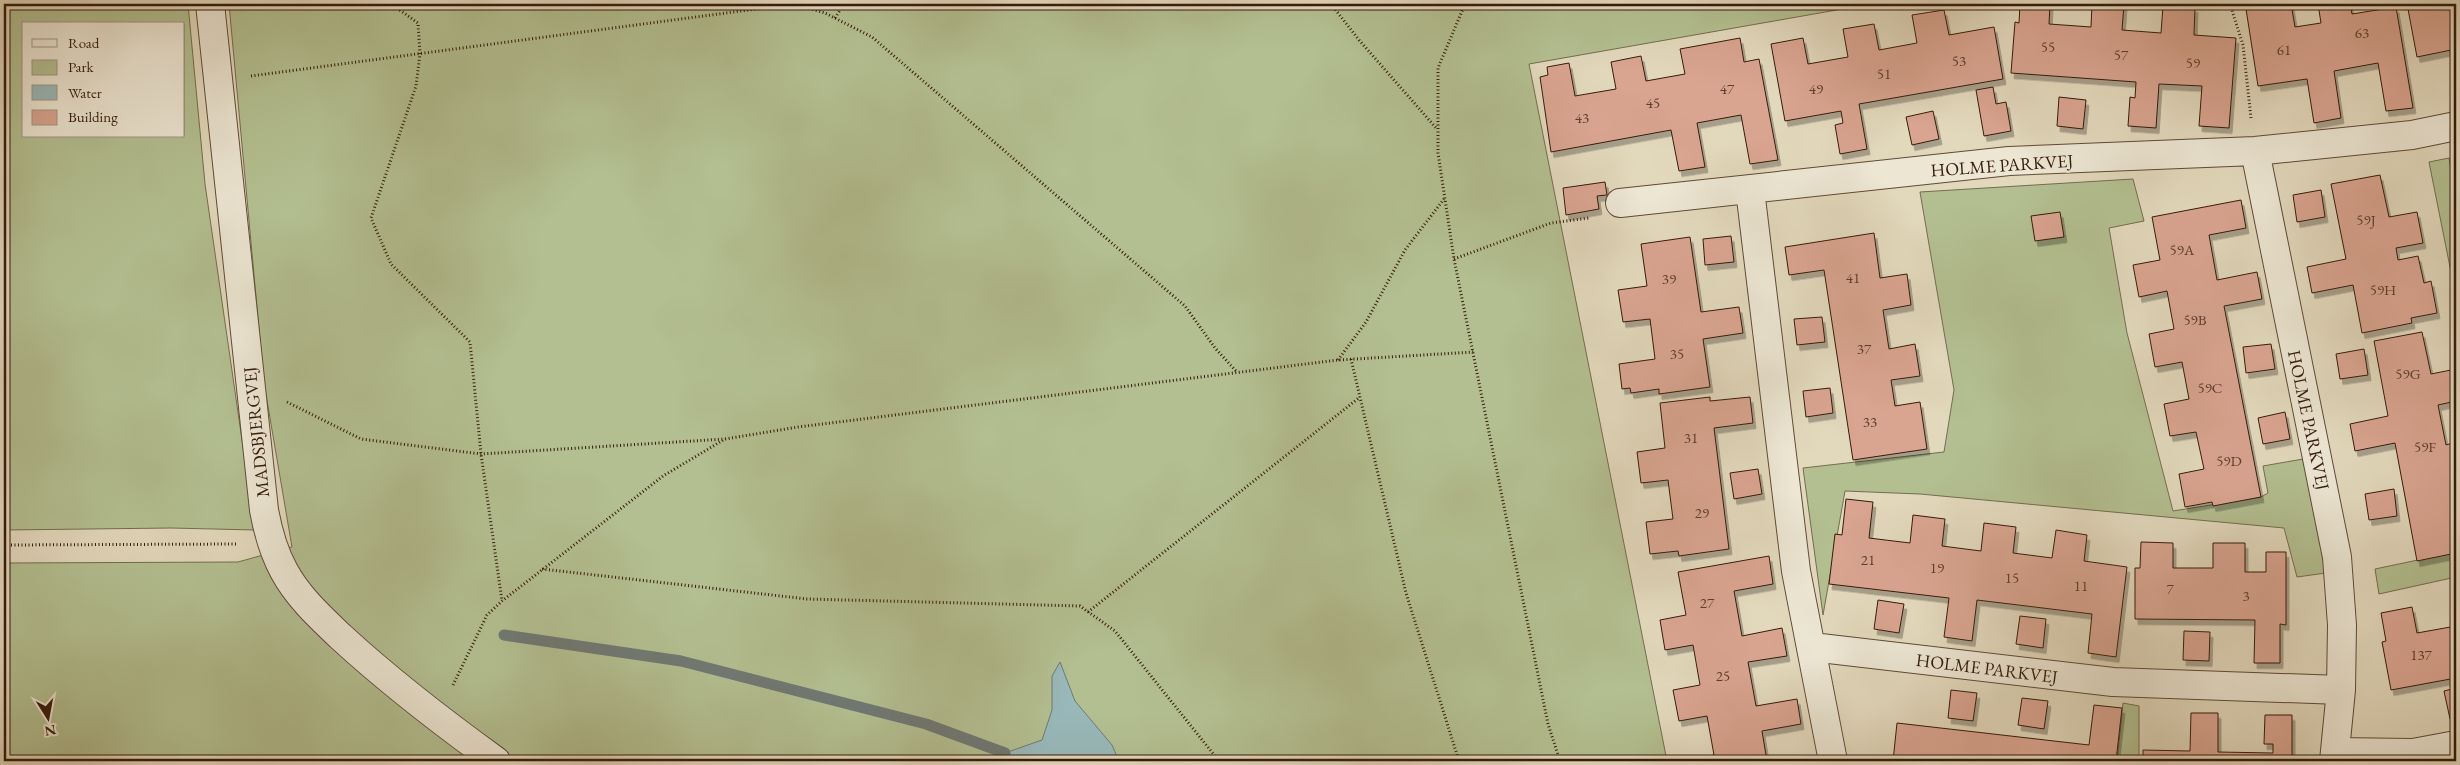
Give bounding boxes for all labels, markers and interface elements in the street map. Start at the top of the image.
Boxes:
legend [22,22,185,138]
house number: 63 [2355,23,2369,42]
text: Road [68,33,100,52]
house number: 55 [2041,37,2055,56]
house number: 61 [2277,40,2291,59]
house number: 57 [2114,45,2129,64]
house number: 53 [1952,51,1966,70]
house number: 59 [2186,53,2200,72]
text: Park [68,57,95,76]
house number: 51 [1877,64,1891,83]
house number: 47 [1720,79,1735,98]
house number: 49 [1809,79,1823,98]
text: Water [68,83,102,102]
house number: 45 [1646,93,1660,112]
text: Building [68,107,118,126]
house number: 43 [1575,108,1589,127]
street label: HOLME PARKVEJ [1930,149,2074,181]
house number: 59J [2356,210,2376,229]
house number: 59A [2170,240,2195,259]
house number: 41 [1846,268,1860,287]
house number: 39 [1662,269,1676,288]
house number: 59H [2370,280,2396,299]
house number: 59B [2183,310,2207,329]
house number: 37 [1857,339,1872,358]
house number: 35 [1670,344,1684,363]
street label: HOLME PARKVEJ [2283,348,2335,492]
house number: 59G [2395,364,2421,383]
street label: MADSBJERGVEJ [238,365,274,499]
house number: 59C [2197,378,2223,397]
house number: 33 [1863,412,1877,431]
house number: 31 [1684,428,1698,447]
house number: 59F [2414,437,2436,456]
house number: 59D [2216,451,2242,470]
house number: 29 [1695,503,1709,522]
house number: 21 [1861,550,1875,569]
house number: 19 [1930,558,1944,577]
house number: 15 [2005,568,2019,587]
house number: 11 [2074,576,2088,595]
house number: 7 [2166,579,2174,598]
house number: 3 [2242,586,2250,605]
house number: 27 [1700,593,1715,612]
house number: 137 [2410,645,2433,664]
street label: HOLME PARKVEJ [1915,648,2059,688]
house number: 25 [1716,666,1730,685]
north arrow [22,692,72,742]
text: N [43,721,58,741]

